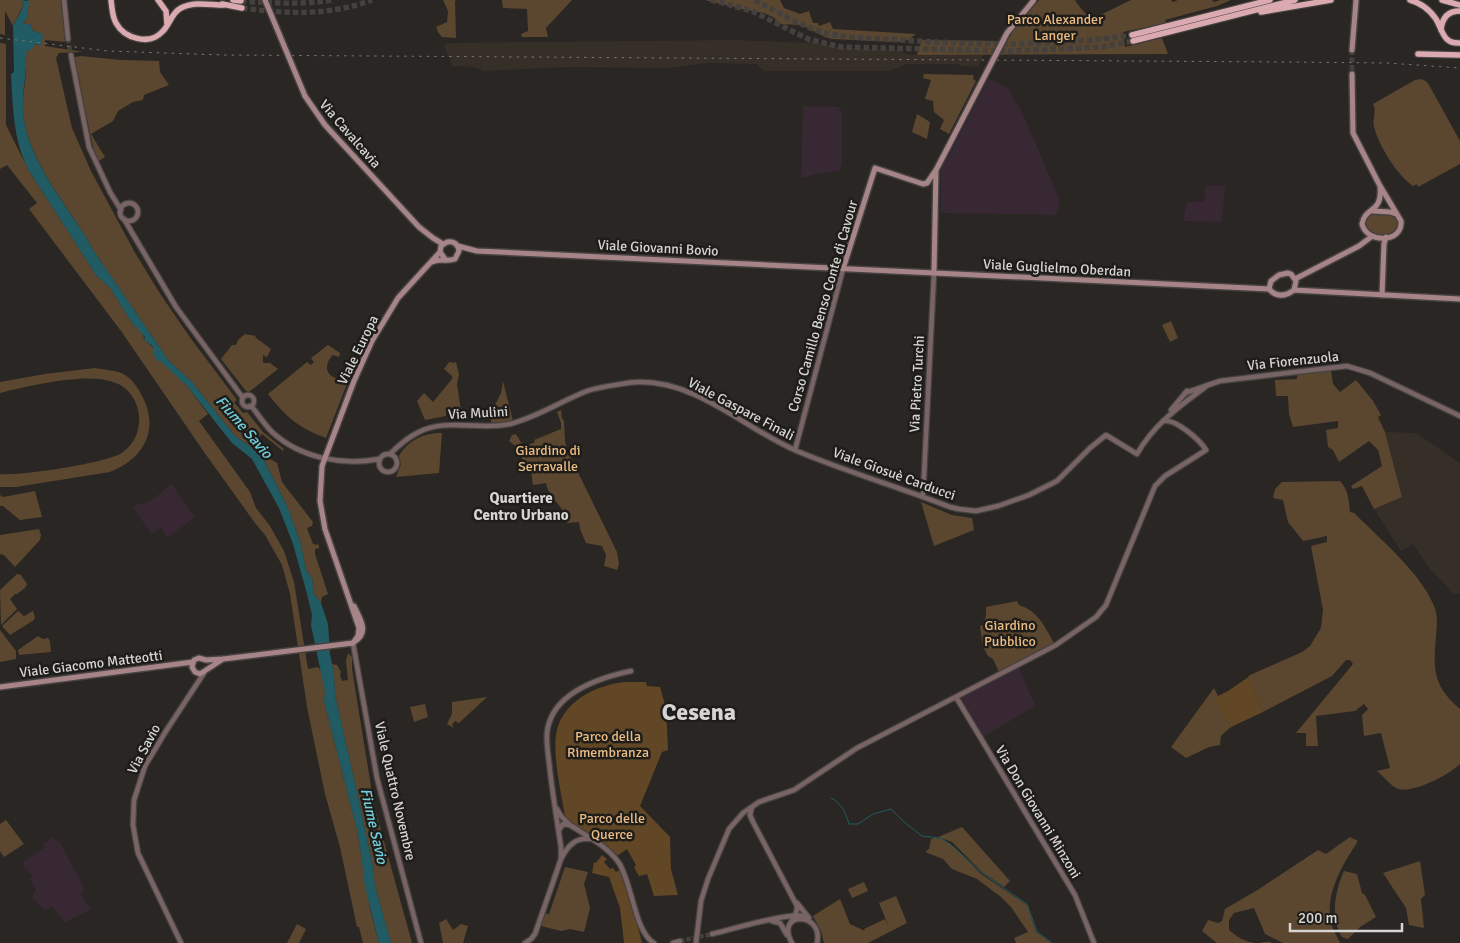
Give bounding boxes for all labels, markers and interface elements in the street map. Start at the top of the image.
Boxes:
park label: Parco Alexander Langer [1007,11,1104,44]
street label: Via Cavalcavia [316,96,384,172]
street label: Corso Camillo Benso Conte di Cavour [785,197,862,414]
street label: Viale Giovanni Bovio [597,236,719,260]
street label: Viale Guglielmo Oberdan [983,256,1131,280]
street label: Viale Europa [334,313,382,387]
street label: Via Pietro Turchi [906,335,928,433]
street label: Via Fiorenzuola [1246,348,1340,374]
street label: Viale Gaspare Finali [685,374,797,444]
water label: Fiume Savio [212,392,277,463]
street label: Via Mulini [447,403,509,423]
park label: Giardino di Serravalle [515,442,581,475]
street label: Viale Giosuè Carducci [830,444,958,504]
district label: Quartiere Centro Urbano [473,489,569,524]
park label: Giardino Pubblico [984,617,1036,650]
street label: Viale Giacomo Matteotti [19,647,163,681]
district label: Cesena [662,697,736,727]
street label: Viale Quattro Novembre [371,720,419,862]
street label: Via Savio [124,721,164,777]
park label: Parco della Rimembranza [567,728,649,761]
street label: Via Don Giovanni Minzoni [992,742,1084,882]
water label: Fiume Savio [357,786,392,867]
park label: Parco delle Querce [579,810,645,843]
scale bar [1290,900,1402,932]
text: 200 m [1298,909,1338,927]

